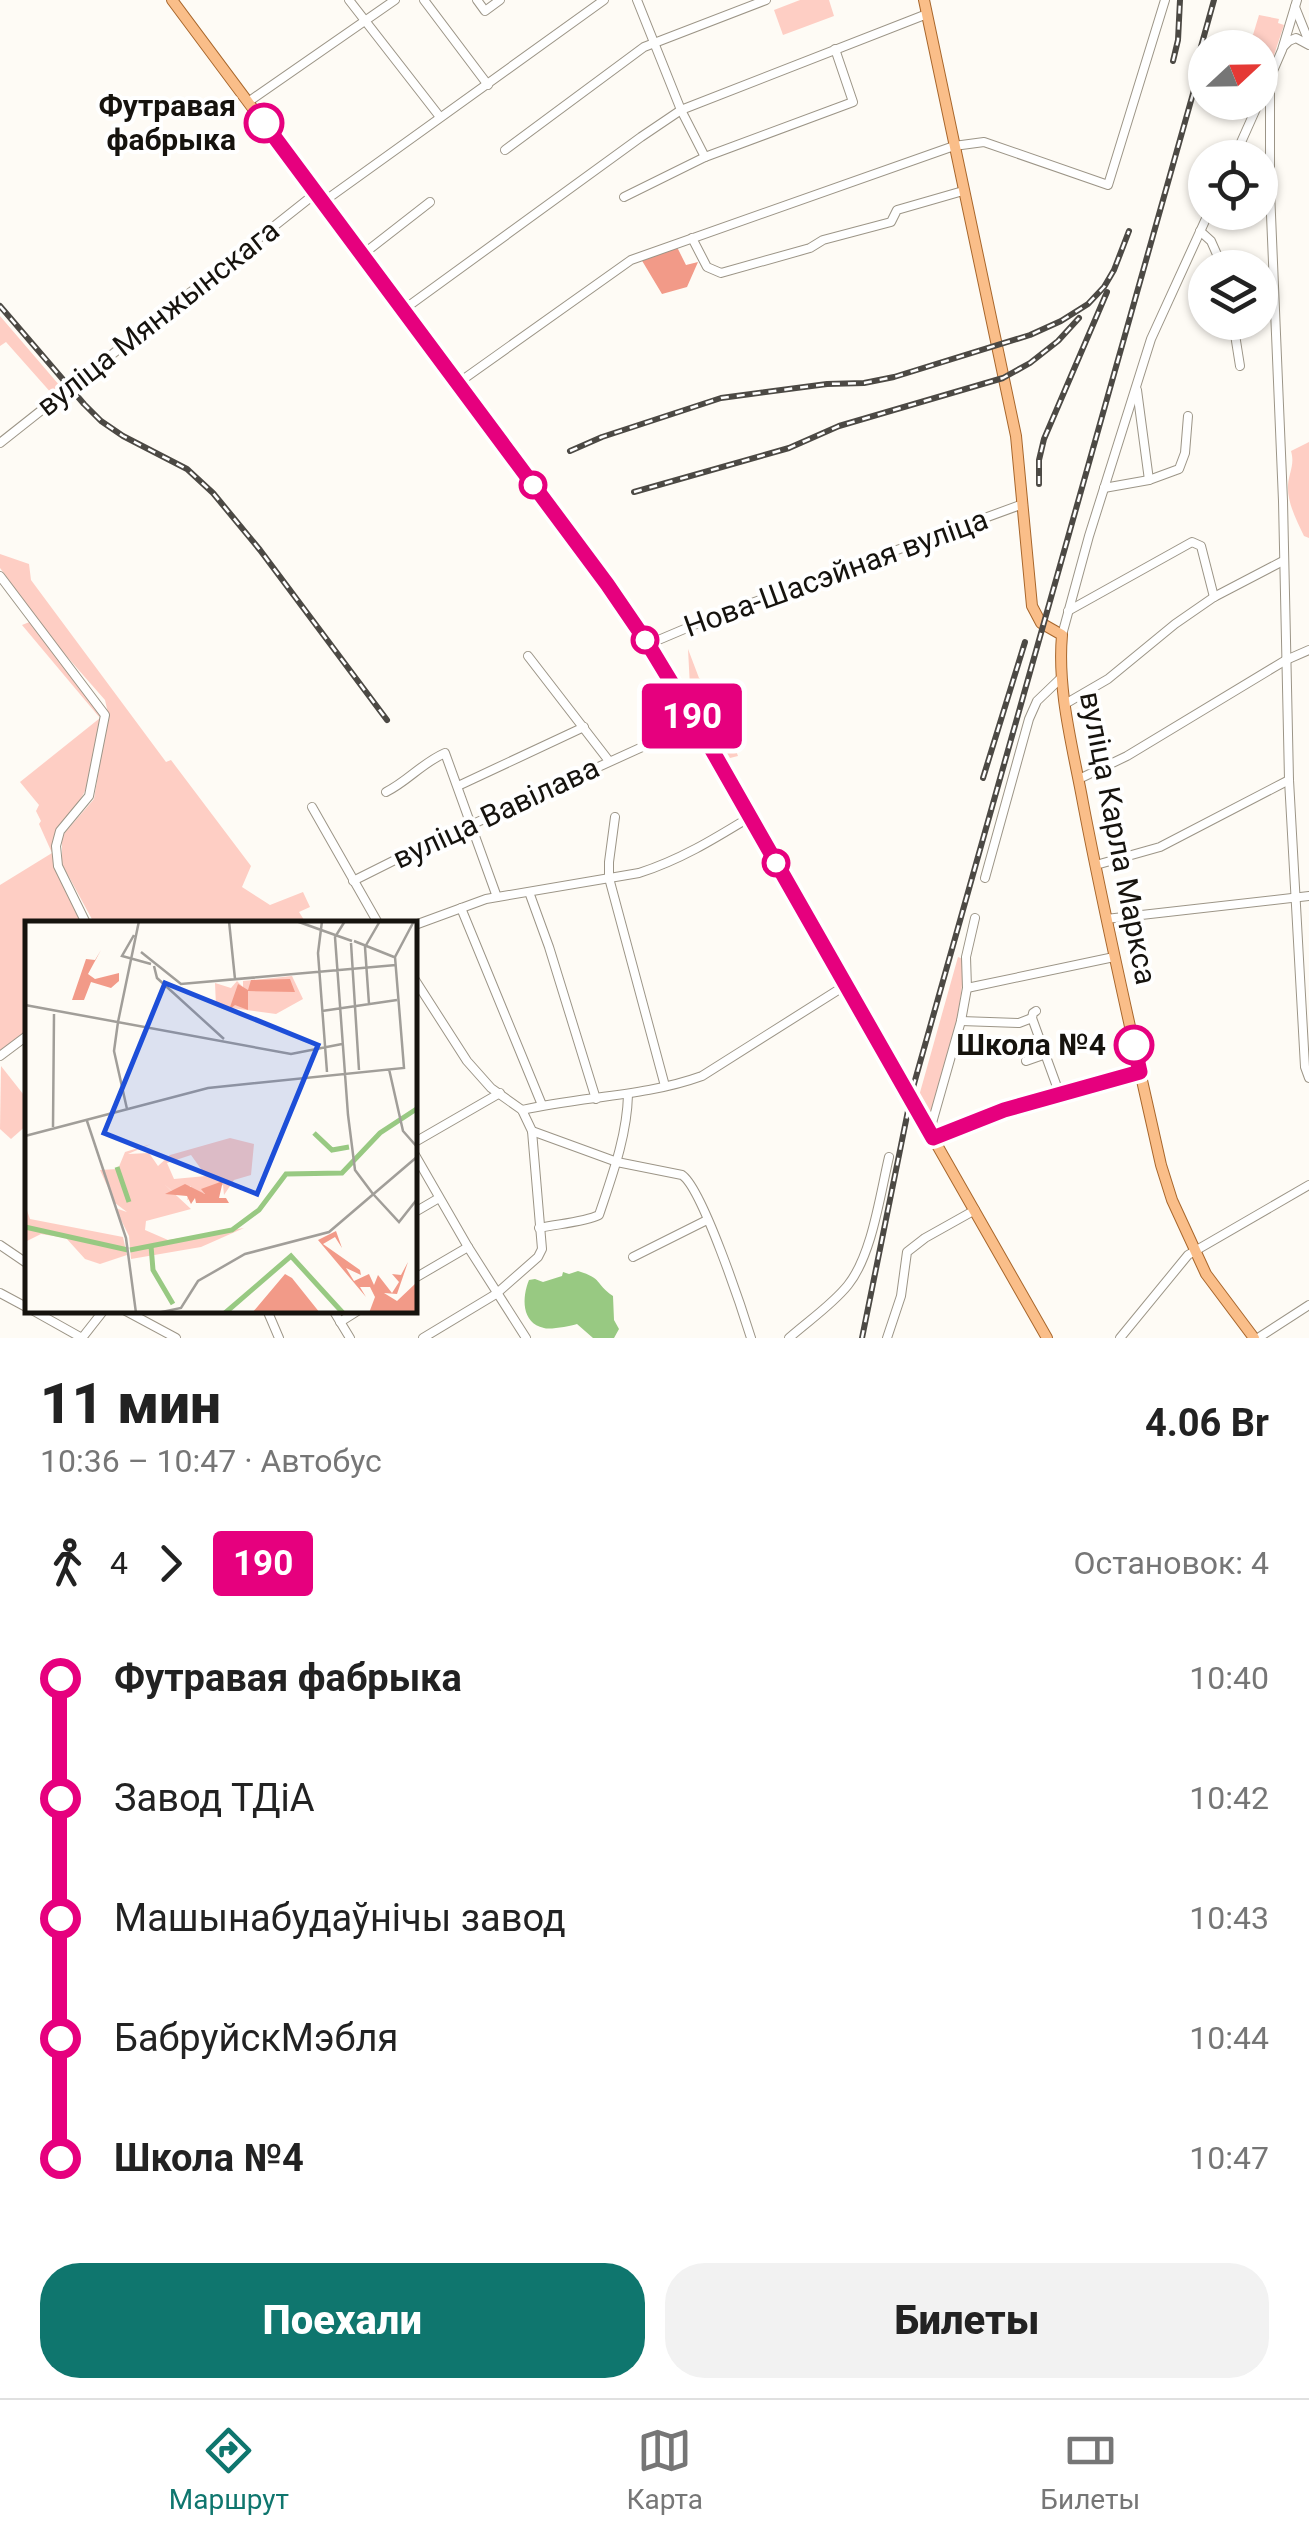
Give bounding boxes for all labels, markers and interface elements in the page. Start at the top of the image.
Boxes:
north arrow [1188,30,1278,120]
map controls [1188,30,1278,340]
place label: Футравая фабрыка [98,88,236,157]
marker: Футравая фабрыка [245,104,283,142]
button: locate [1188,140,1278,230]
street label: вуліца Мянжынскага [30,212,286,423]
button: layers [1188,250,1278,340]
unlabelled marker [520,472,546,498]
street label: Нова-Шасэйная вуліца [679,501,993,644]
unlabelled marker [632,627,658,653]
line badge: 190 [634,684,750,748]
street label: вуліца Карла Маркса [1073,689,1164,987]
text: 190 [662,696,722,737]
street label: вуліца Вавілава [387,749,604,876]
unlabelled marker [763,850,789,876]
inset map [25,921,418,1313]
marker: Школа №4 [1115,1026,1153,1064]
place label: Школа №4 [956,1027,1106,1062]
text: 11 мин [40,1372,221,1436]
text: 4.06 Br [1145,1401,1269,1445]
text: 10:36 – 10:47 · Автобус [40,1442,382,1480]
icon: walk [40,1536,95,1591]
icon: forward [143,1536,198,1591]
text: 190 [233,1543,293,1584]
text: 4 [110,1544,128,1582]
text: Остановок: 4 [1073,1544,1269,1582]
text: Футравая фабрыка [114,1656,462,1700]
text: 10:40 [1189,1659,1269,1697]
text: Завод ТДіА [114,1776,315,1820]
text: 10:42 [1189,1779,1269,1817]
text: Машынабудаўнічы завод [114,1896,566,1940]
text: 10:43 [1189,1899,1269,1937]
text: БабруйскМэбля [114,2016,398,2060]
text: 10:44 [1189,2019,1269,2057]
text: Школа №4 [114,2136,304,2180]
text: 10:47 [1189,2139,1269,2177]
button: Поехали [40,2263,645,2378]
button: Билеты [665,2263,1269,2378]
tab: Маршрут [169,2423,289,2516]
tab: Карта [627,2423,703,2516]
tab: Билеты [1040,2423,1140,2516]

